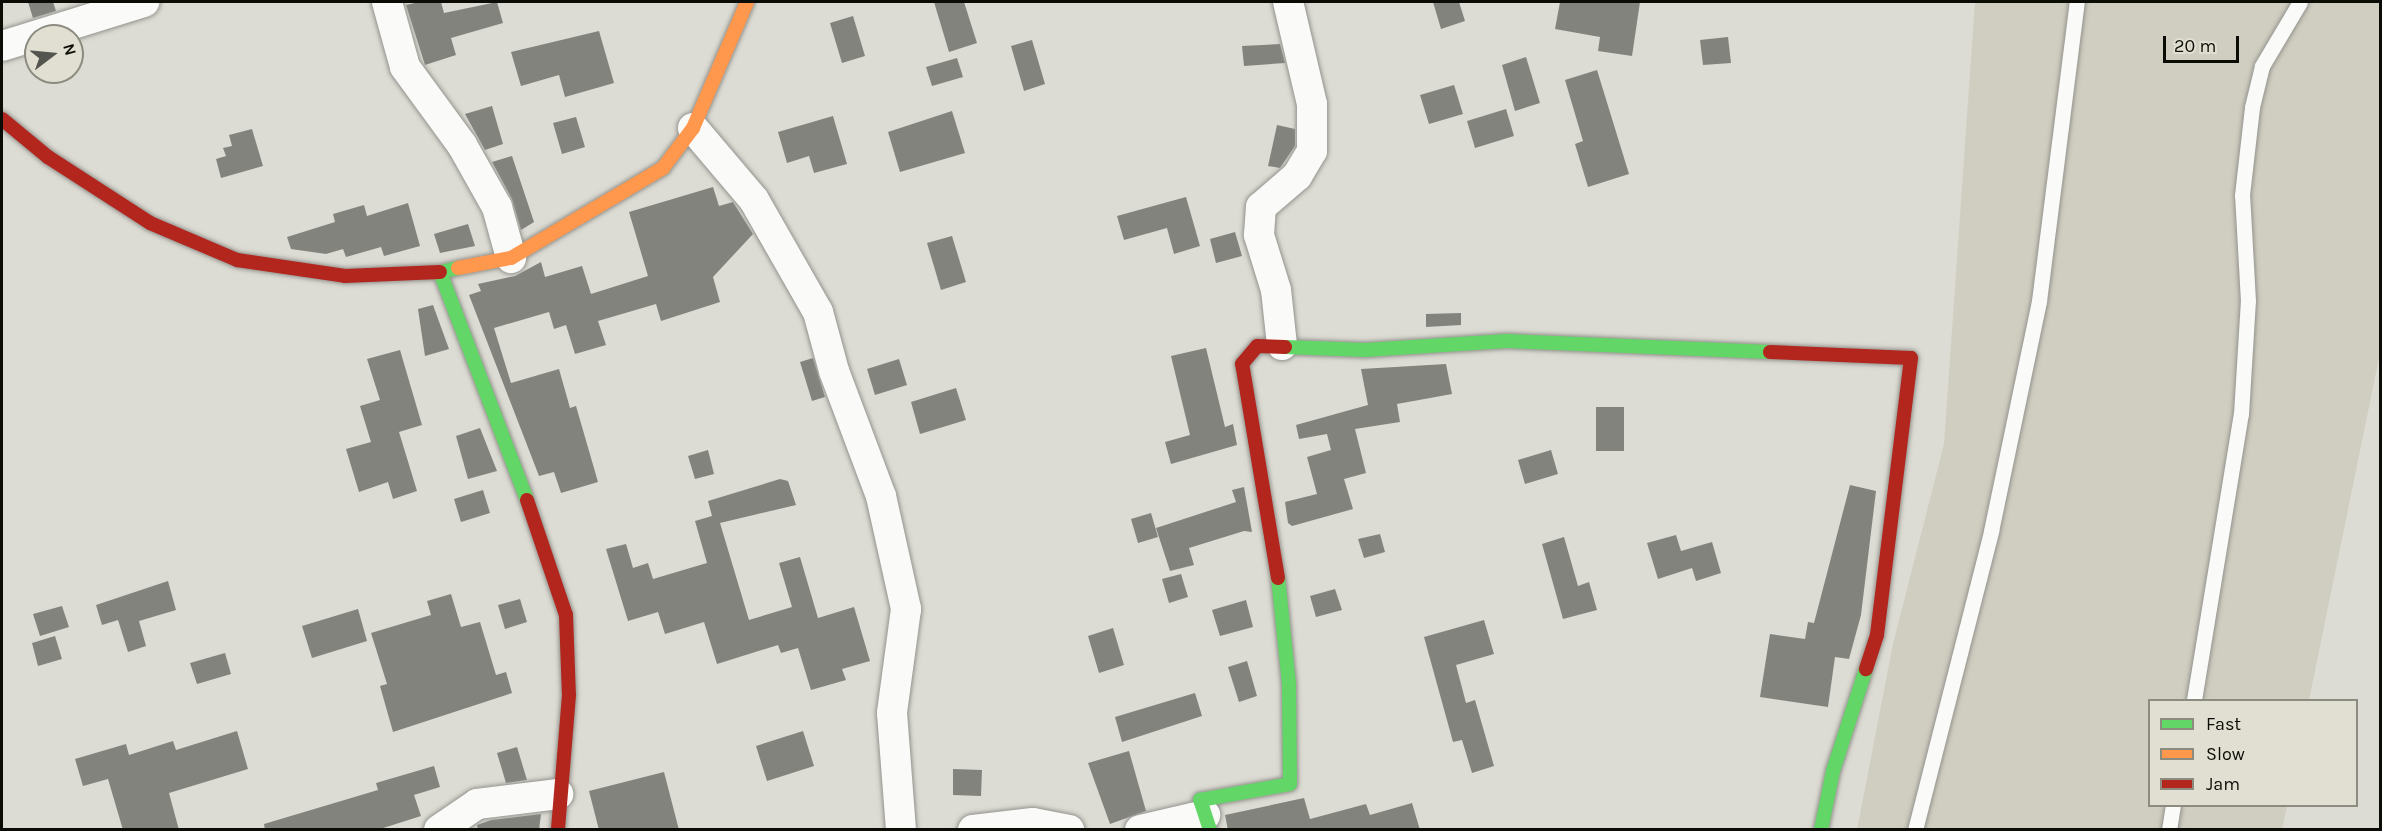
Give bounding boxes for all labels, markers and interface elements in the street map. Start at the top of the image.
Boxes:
north arrow [24,24,84,84]
scale bar [2166,24,2242,62]
text: 20 m [2174,35,2216,57]
text: N [59,41,81,58]
legend [2148,699,2358,807]
text: Fast [2206,713,2241,735]
text: Slow [2206,743,2245,765]
text: Jam [2206,773,2240,795]

